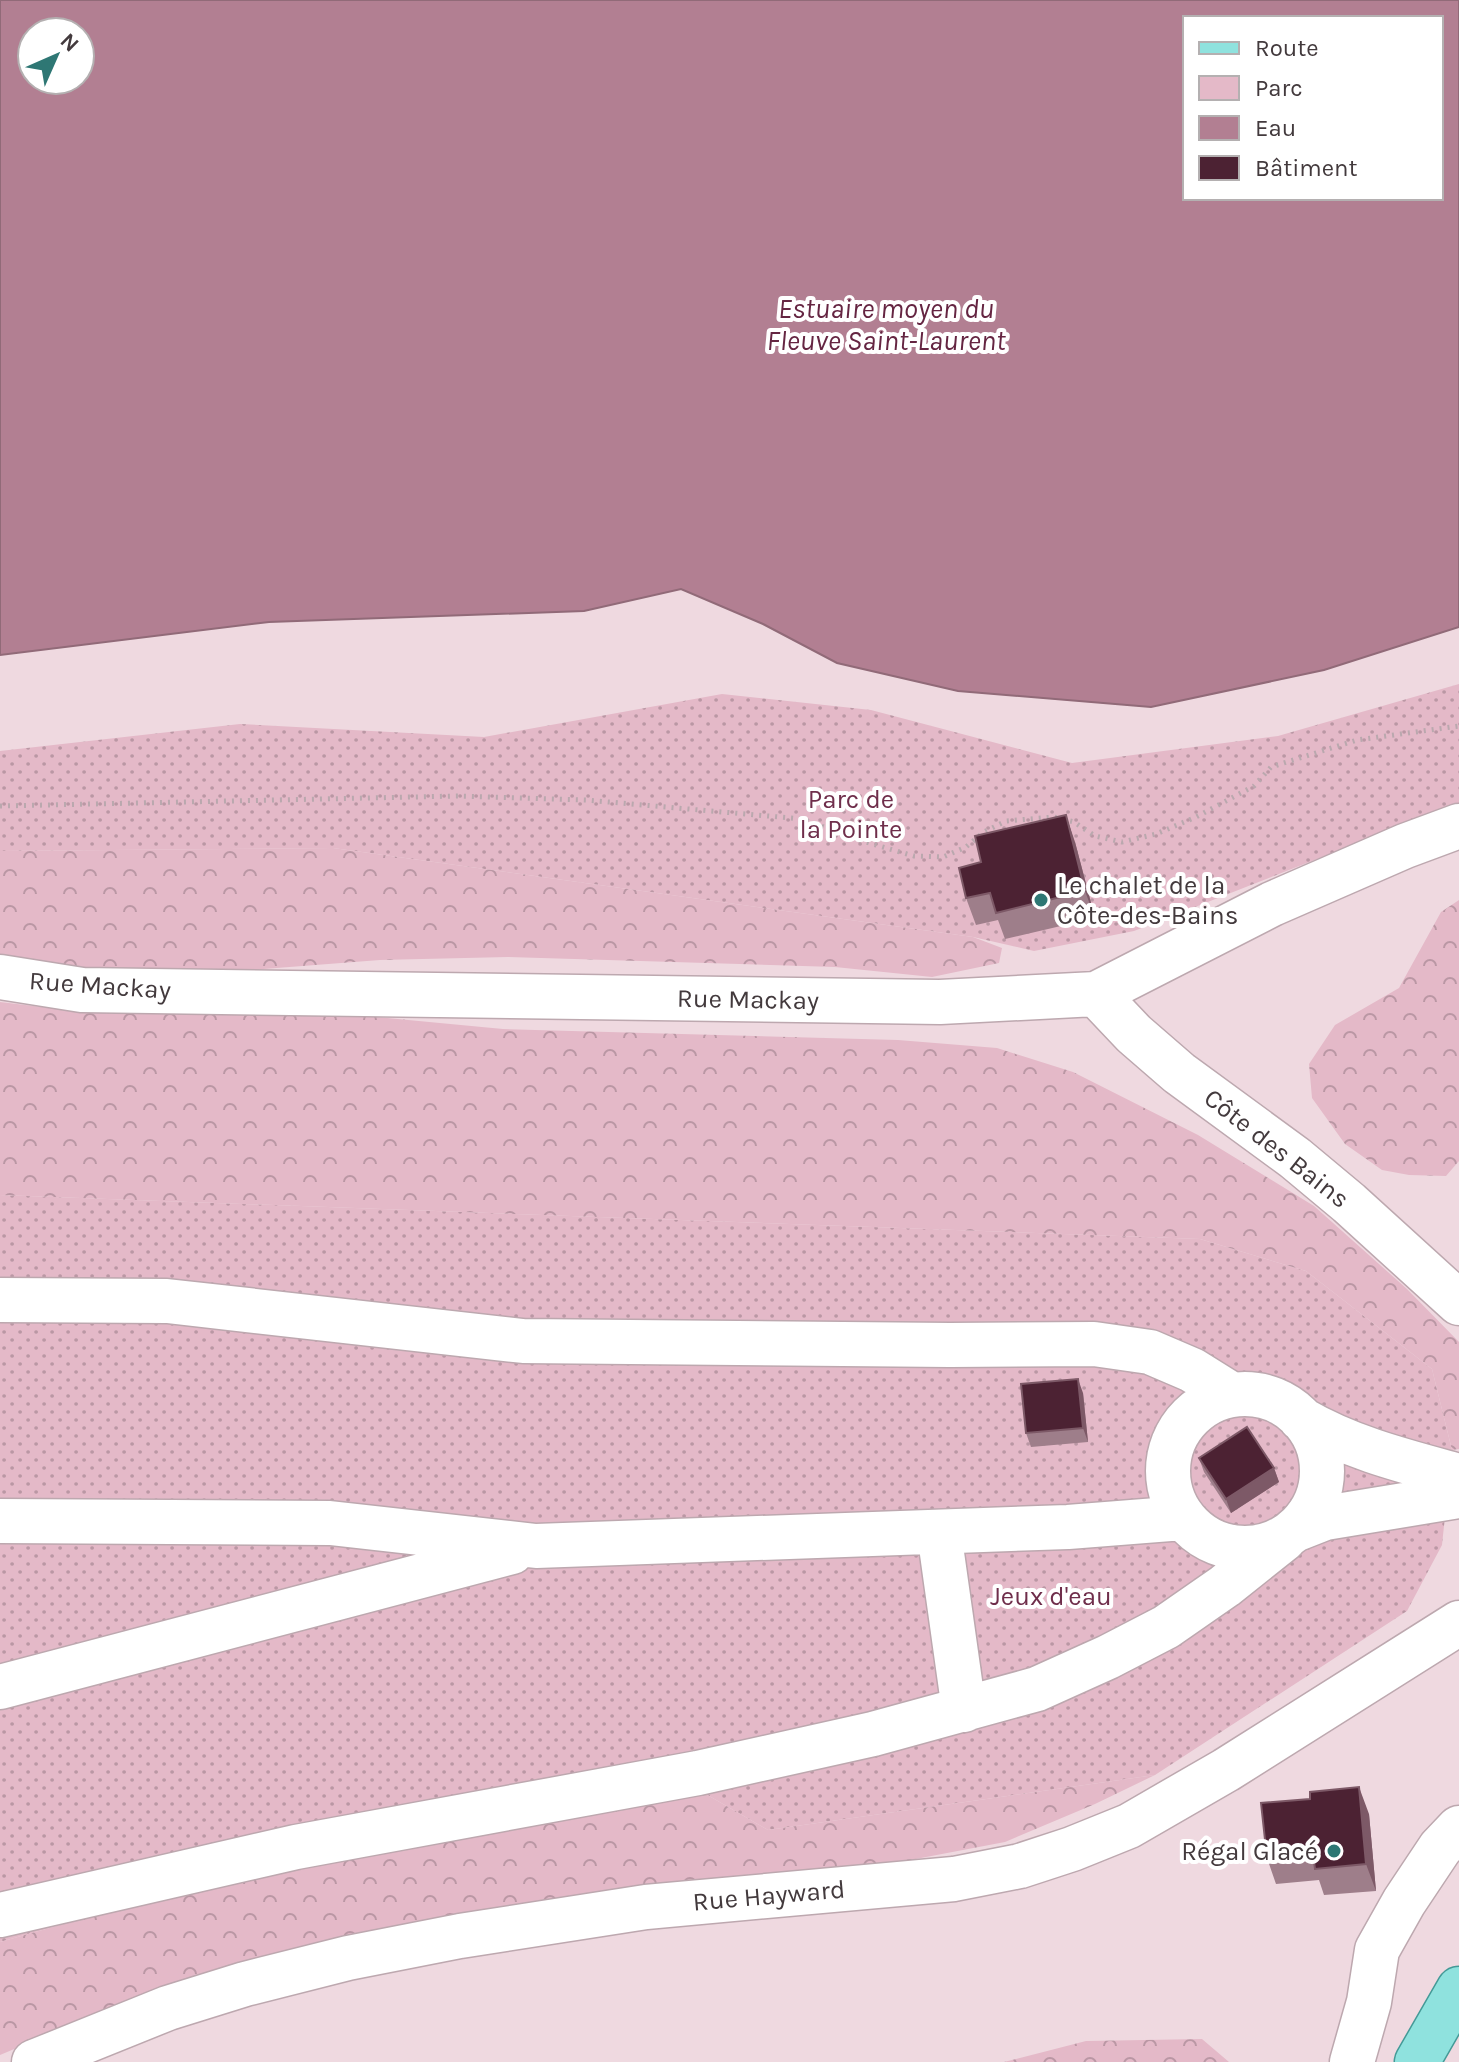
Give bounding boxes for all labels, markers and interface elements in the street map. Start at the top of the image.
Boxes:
north arrow [16,16,96,96]
legend [1183,16,1443,200]
text: N [55,28,84,57]
text: Route [1255,34,1319,62]
text: Parc [1255,74,1303,102]
text: Eau [1255,114,1296,142]
text: Bâtiment [1255,154,1358,182]
water label: Estuaire moyen du Fleuve Saint-Laurent [767,292,1006,357]
park label: Parc de la Pointe [800,784,902,845]
place label: Le chalet de la Côte-des-Bains [1057,870,1238,931]
marker: Le chalet de la Côte-des-Bains [1032,891,1050,909]
street label: Rue Mackay [28,965,172,1006]
street label: Rue Mackay [677,983,819,1016]
street label: Côte des Bains [1198,1082,1355,1215]
park label: Jeux d'eau [990,1581,1112,1612]
place label: Régal Glacé [1181,1836,1318,1867]
marker: Régal Glacé [1325,1842,1343,1860]
street label: Rue Hayward [692,1873,847,1918]

